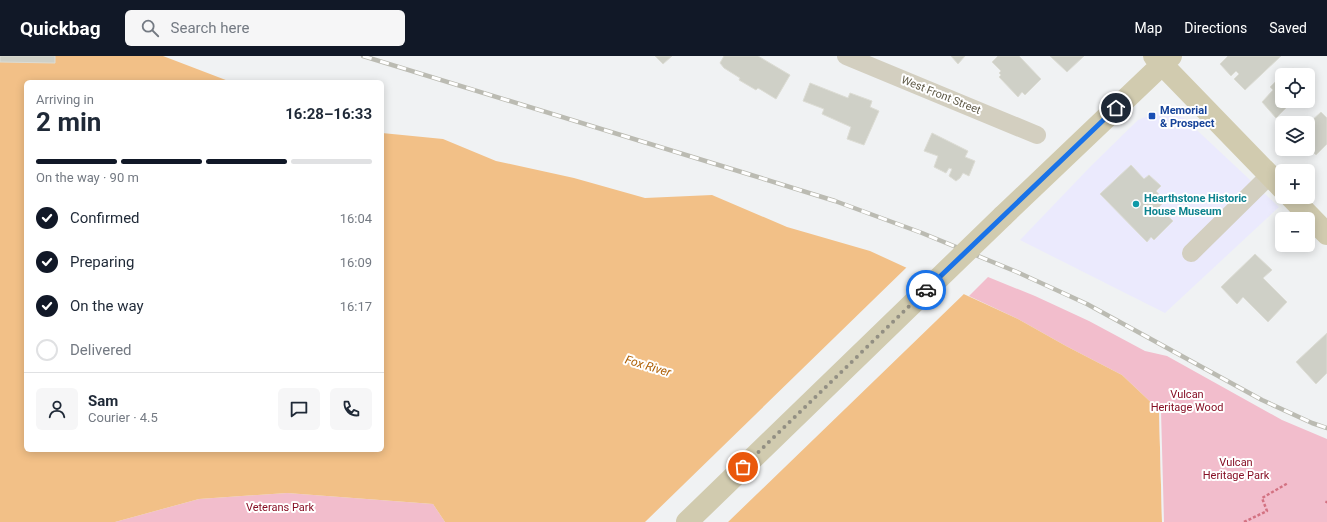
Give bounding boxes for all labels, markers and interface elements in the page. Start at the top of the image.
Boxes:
search box [125,10,405,46]
text: Quickbag [20,17,101,40]
icon: search [139,17,161,39]
text: Search here [171,19,249,37]
text: Map [1135,20,1162,36]
text: Directions [1184,20,1247,36]
text: Saved [1269,20,1307,36]
map controls [1275,68,1315,252]
button: locate [1275,68,1315,108]
street label: West Front Street [899,73,983,117]
pin [1099,91,1133,125]
text: Arriving in [36,92,94,107]
icon: home [1105,97,1127,119]
place label: Memorial & Prospect [1160,104,1215,130]
text: 16:28–16:33 [285,105,372,123]
text: 2 min [36,107,101,137]
marker: Memorial & Prospect [1147,111,1157,121]
button: layers [1275,116,1315,156]
button: + [1275,164,1315,204]
text: On the way · 90 m [36,170,139,185]
place label: Hearthstone Historic House Museum [1144,192,1247,218]
marker: Hearthstone Historic House Museum [1131,199,1141,209]
icon: check [36,207,58,229]
text: Confirmed [70,209,140,227]
text: 16:04 [340,211,372,226]
button: − [1275,212,1315,252]
icon: check [36,251,58,273]
text: Preparing [70,253,134,271]
text: 16:09 [340,255,372,270]
courier [906,270,946,310]
icon: car [915,279,937,301]
icon: check [36,295,58,317]
text: On the way [70,297,144,315]
text: 16:17 [340,299,372,314]
text: Delivered [70,341,132,359]
water label: Fox River [623,352,674,380]
button: person [36,388,78,430]
button: chat [278,388,320,430]
button: phone [330,388,372,430]
park label: Vulcan Heritage Wood [1151,388,1223,414]
text: Sam [88,392,118,410]
text: Courier · 4.5 [88,410,158,425]
pin [726,450,760,484]
icon: bag [732,456,754,478]
park label: Vulcan Heritage Park [1203,456,1270,482]
park label: Veterans Park [246,501,315,514]

